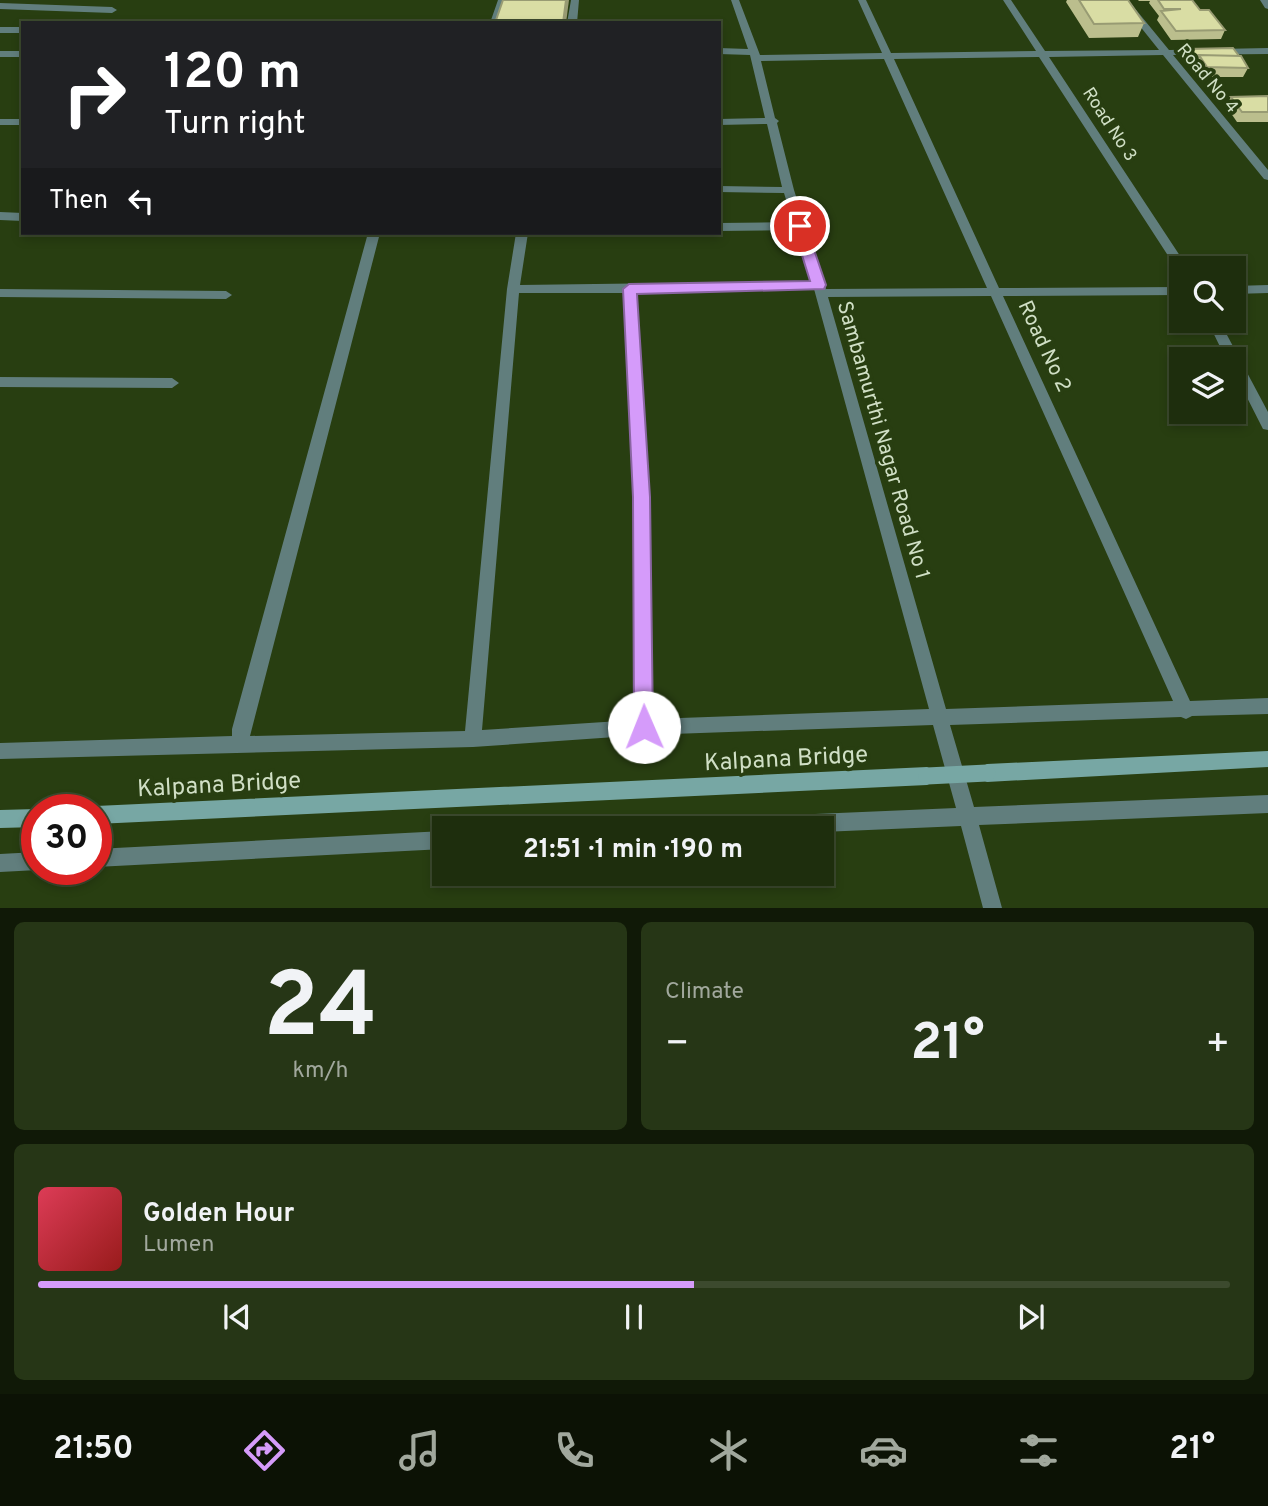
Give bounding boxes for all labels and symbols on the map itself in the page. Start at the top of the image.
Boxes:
street label: Road No 4 [1171,39,1243,119]
street label: Road No 3 [1076,83,1141,166]
pin [770,196,830,256]
street label: Road No 2 [1011,297,1077,397]
street label: Sambamurthi Nagar Road No 1 [830,298,935,583]
position arrow [607,690,681,764]
street label: Kalpana Bridge [703,741,869,779]
street label: Kalpana Bridge [136,767,302,805]
speed limit sign: 30 [21,794,112,885]

